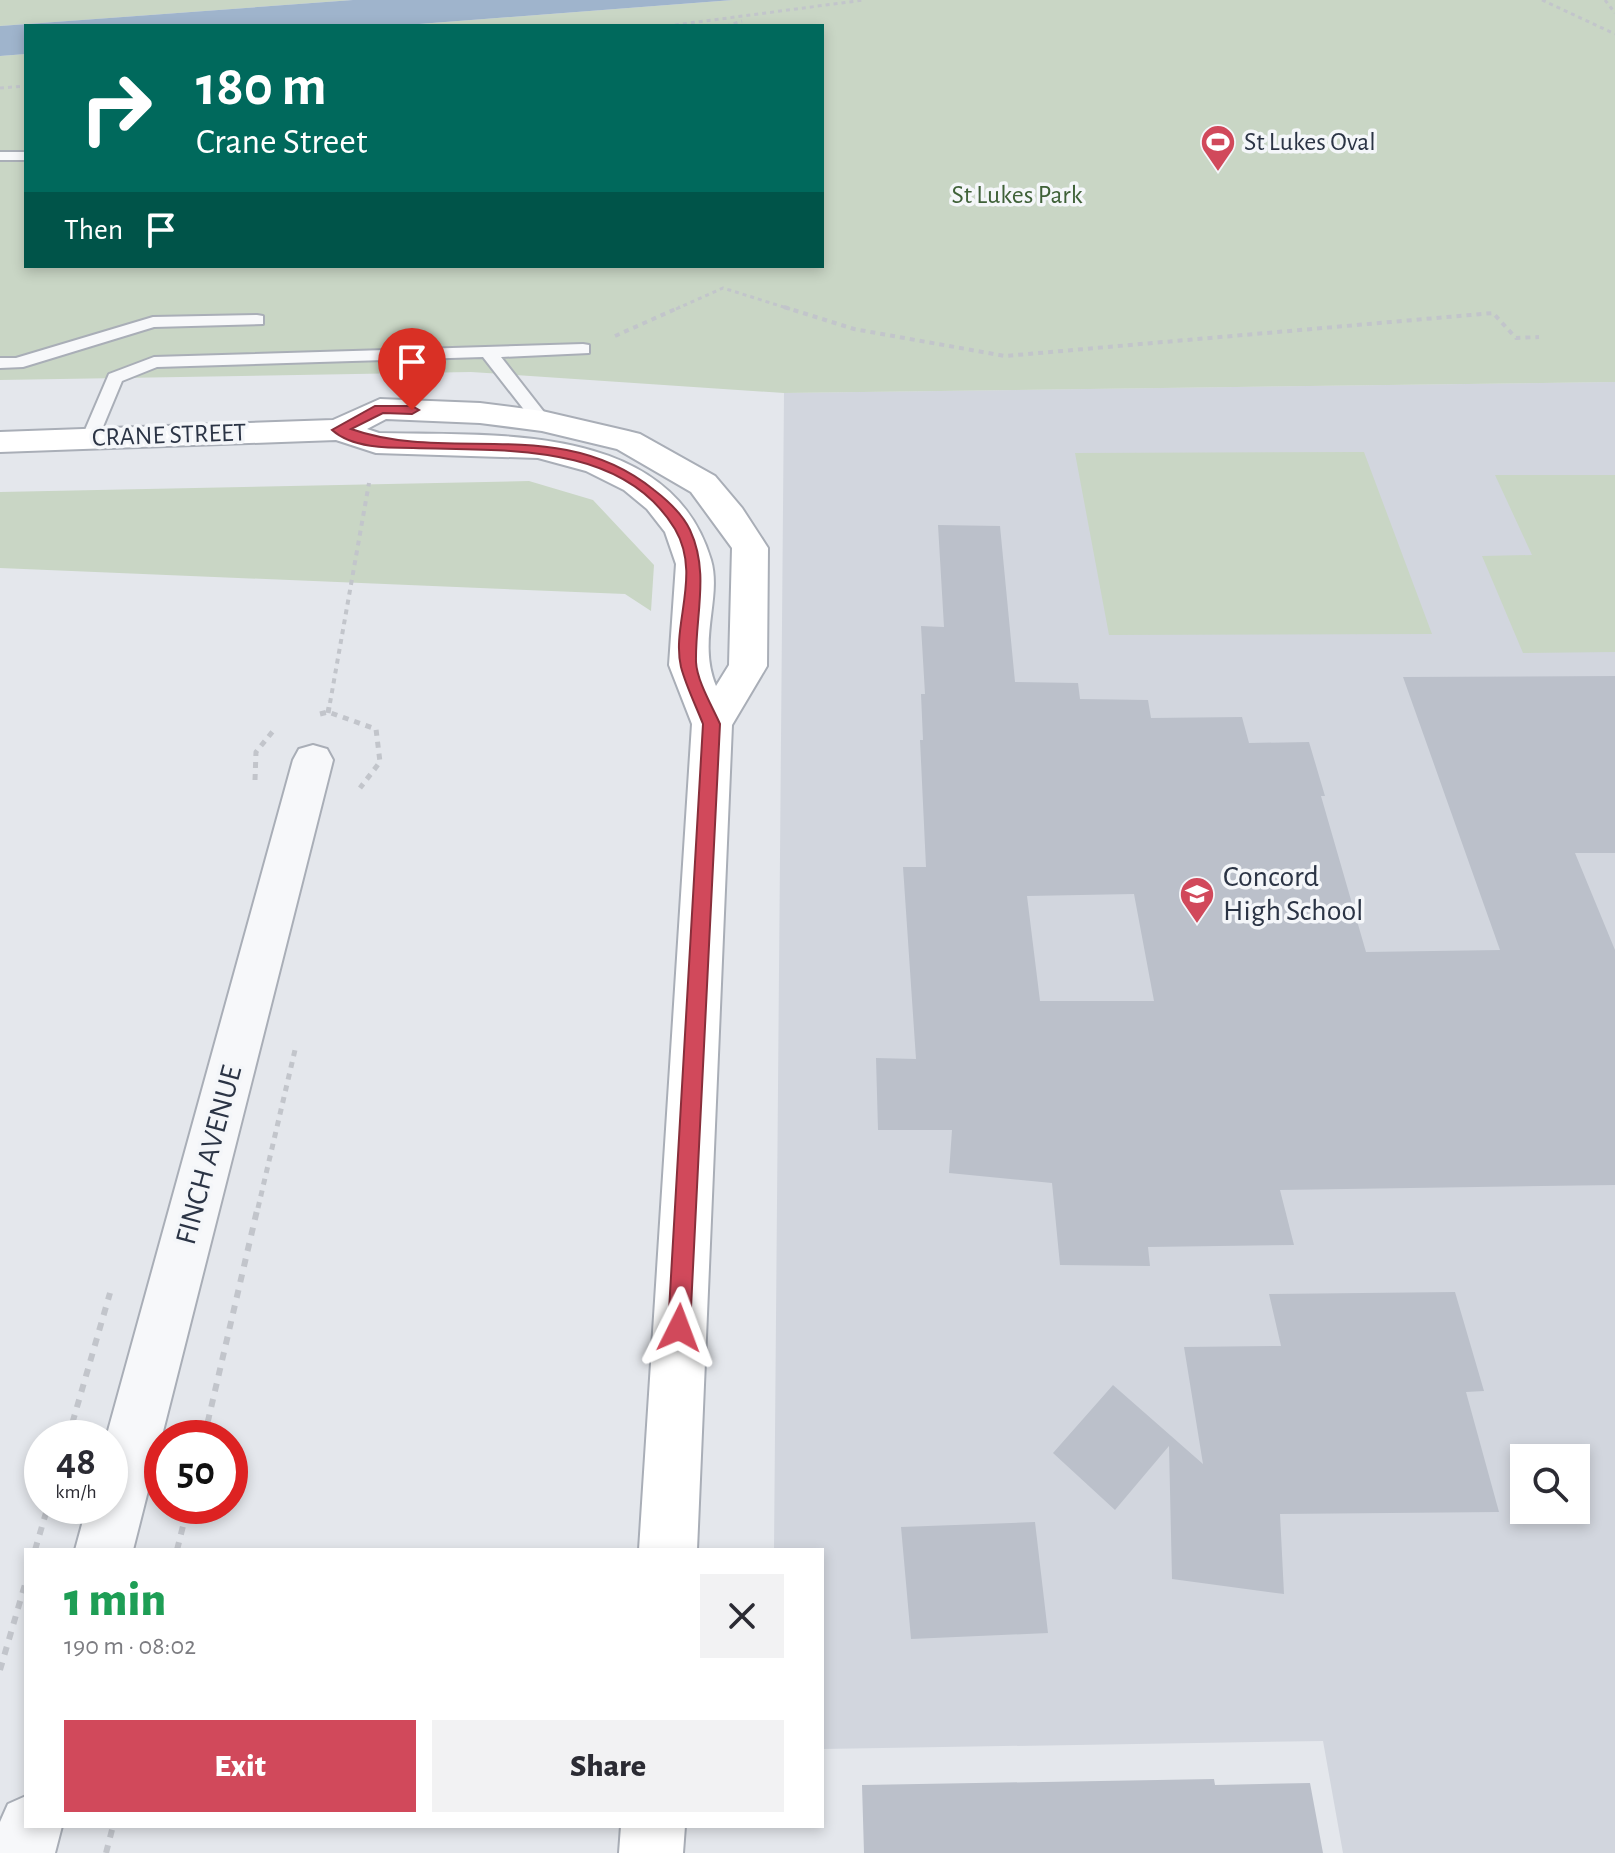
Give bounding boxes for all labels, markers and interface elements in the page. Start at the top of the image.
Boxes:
icon: right [64,56,168,160]
text: 180 m [196,59,327,115]
sports icon: St Lukes Oval [1199,123,1237,173]
text: Crane Street [196,124,367,160]
place label: St Lukes Oval [1244,129,1376,155]
park label: St Lukes Park [951,182,1083,208]
icon: arrive [139,208,183,252]
text: Then [64,215,123,245]
pin [378,328,446,410]
icon: arrive [390,340,434,384]
street label: CRANE STREET [91,419,247,451]
place label: Concord High School [1223,862,1364,926]
school or university icon: Concord High School [1178,875,1216,925]
street label: FINCH AVENUE [171,1062,247,1248]
position arrow [637,1286,721,1370]
speed limit sign: 50 [144,1420,248,1524]
text: 48 [56,1442,96,1482]
map controls [1510,1444,1590,1524]
button: search [1510,1444,1590,1524]
text: km/h [55,1482,97,1502]
button: close [700,1574,784,1658]
text: 1 min [64,1577,166,1625]
text: 190 m · 08:02 [64,1633,196,1659]
button: Exit [64,1720,416,1812]
button: Share [432,1720,784,1812]

